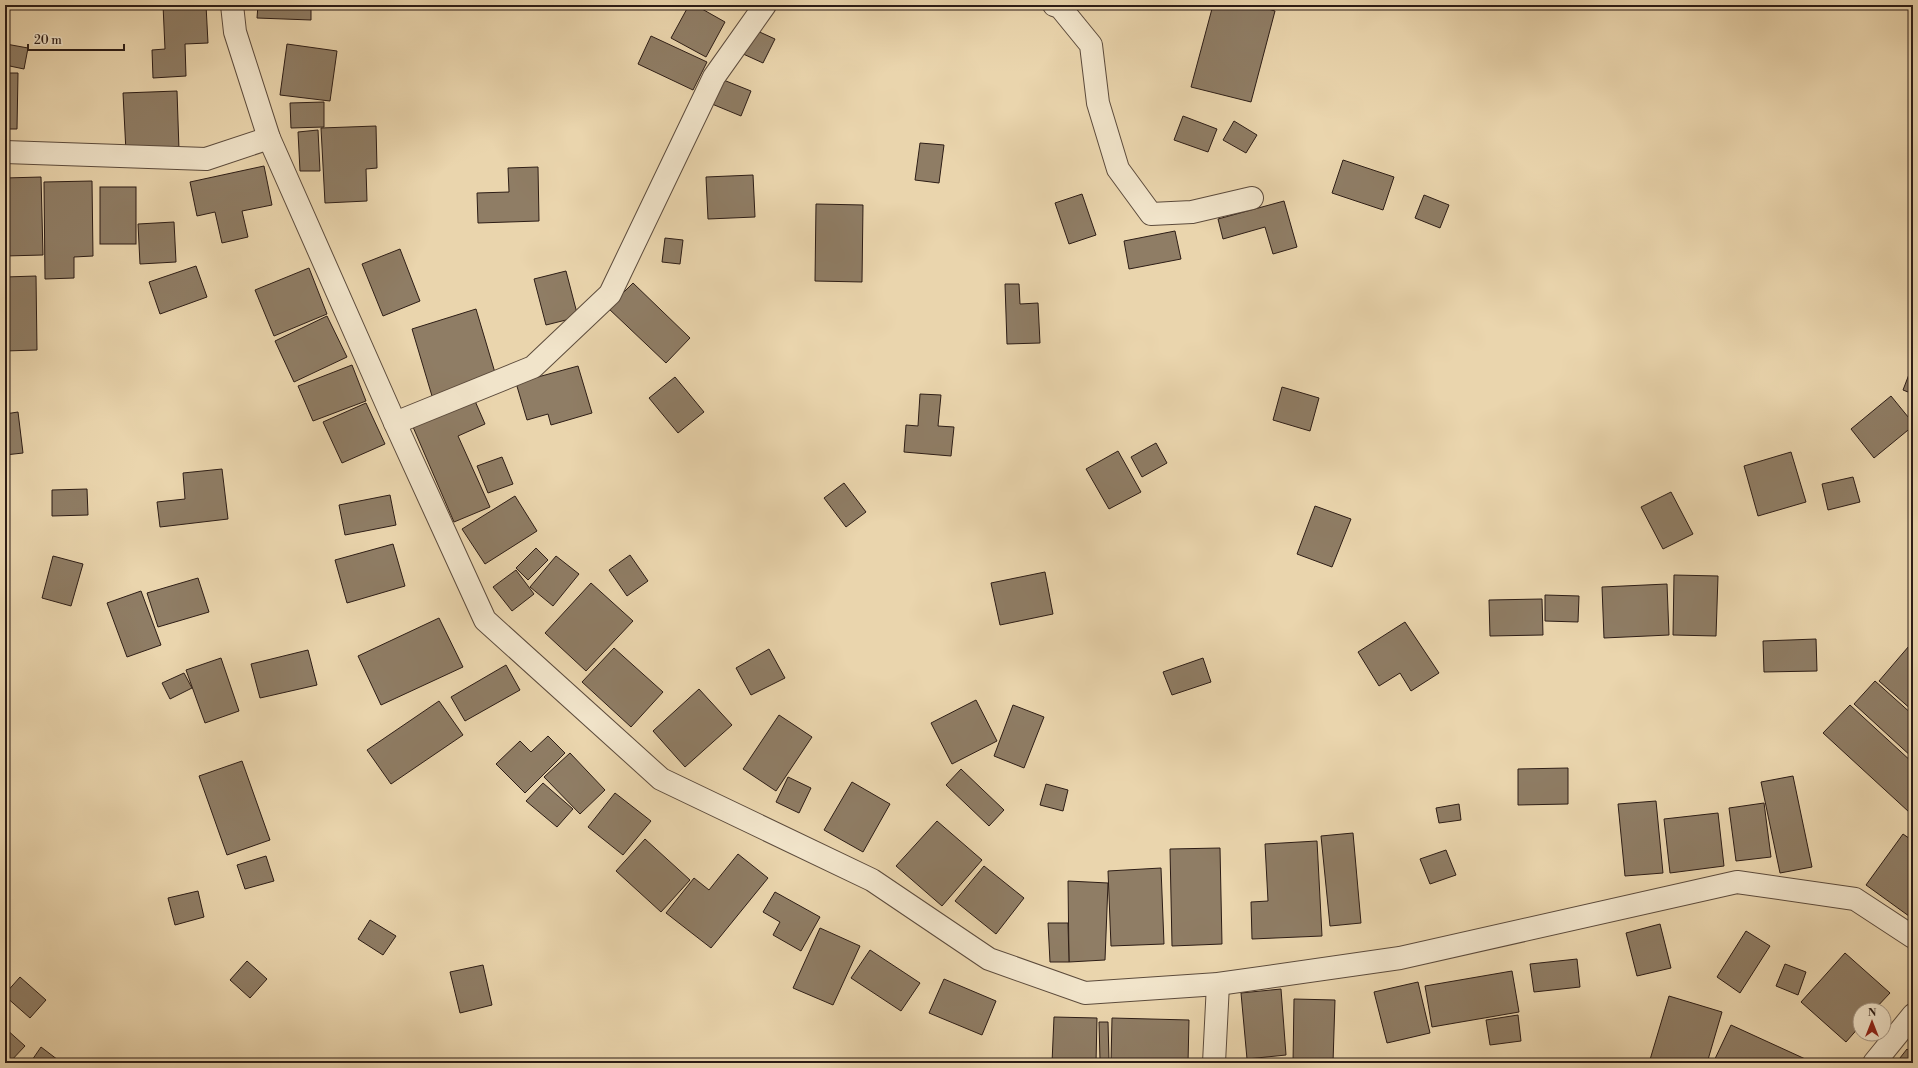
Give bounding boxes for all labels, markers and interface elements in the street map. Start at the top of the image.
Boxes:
scale bar [28,26,124,52]
text: 20 m [34,33,62,48]
north arrow [1852,1002,1892,1042]
text: N [1868,1006,1877,1020]

